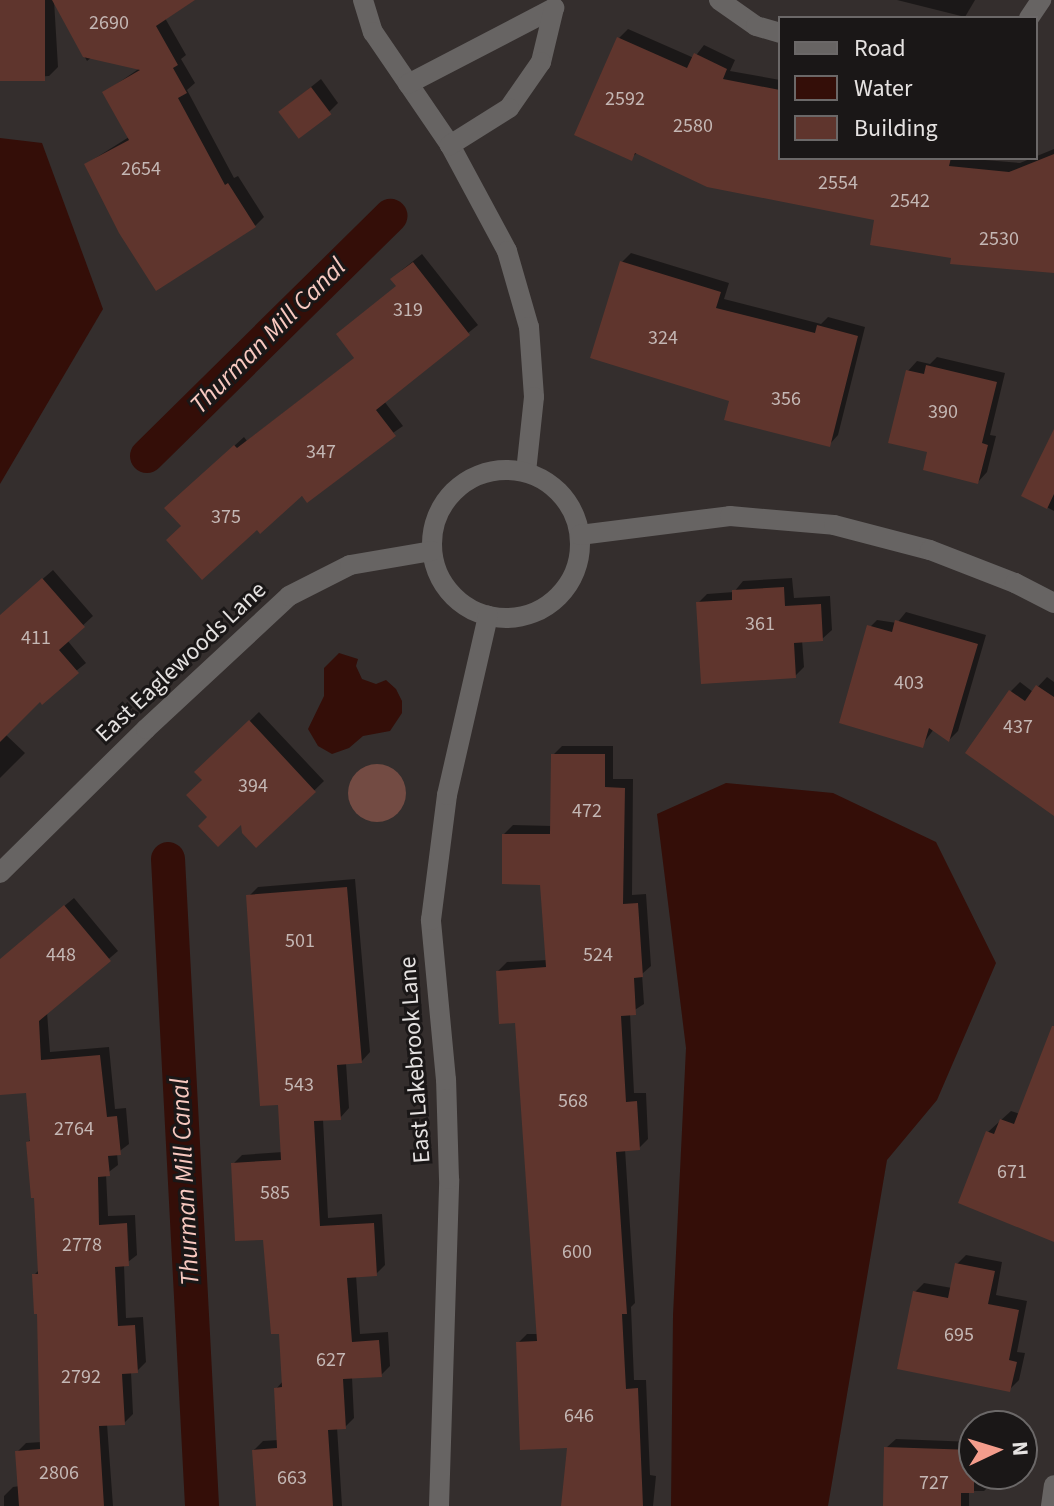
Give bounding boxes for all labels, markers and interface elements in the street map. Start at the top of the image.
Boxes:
house number: 2690 [89,11,129,35]
legend [778,16,1038,160]
text: Road [854,31,906,66]
text: Water [854,71,912,106]
house number: 2592 [605,87,645,111]
text: Building [854,111,938,146]
house number: 2580 [673,114,713,138]
house number: 2654 [121,157,161,181]
house number: 2554 [818,171,858,195]
house number: 2542 [890,189,930,213]
house number: 2530 [979,227,1019,251]
water label: Thurman Mill Canal [184,252,352,420]
house number: 319 [393,298,423,322]
house number: 324 [648,326,678,350]
house number: 356 [771,387,801,411]
house number: 390 [928,400,958,424]
house number: 347 [306,440,336,464]
house number: 375 [211,505,241,529]
street label: East Eaglewoods Lane [90,576,272,748]
house number: 361 [745,612,775,636]
house number: 411 [21,626,51,650]
house number: 403 [894,671,924,695]
house number: 437 [1003,715,1033,739]
house number: 394 [238,774,268,798]
house number: 472 [572,799,602,823]
house number: 501 [285,929,315,953]
house number: 448 [46,943,76,967]
house number: 524 [583,943,613,967]
street label: East Lakebrook Lane [393,956,437,1164]
house number: 543 [284,1073,314,1097]
water label: Thurman Mill Canal [164,1077,206,1287]
house number: 568 [558,1089,588,1113]
house number: 2764 [54,1117,94,1141]
house number: 671 [997,1160,1027,1184]
house number: 585 [260,1181,290,1205]
house number: 2778 [62,1233,102,1257]
house number: 600 [562,1240,592,1264]
house number: 695 [944,1323,974,1347]
house number: 627 [316,1348,346,1372]
house number: 2792 [61,1365,101,1389]
house number: 646 [564,1404,594,1428]
north arrow [958,1410,1038,1490]
text: N [1003,1440,1036,1457]
house number: 2806 [39,1461,79,1485]
house number: 663 [277,1466,307,1490]
house number: 727 [919,1471,949,1495]

